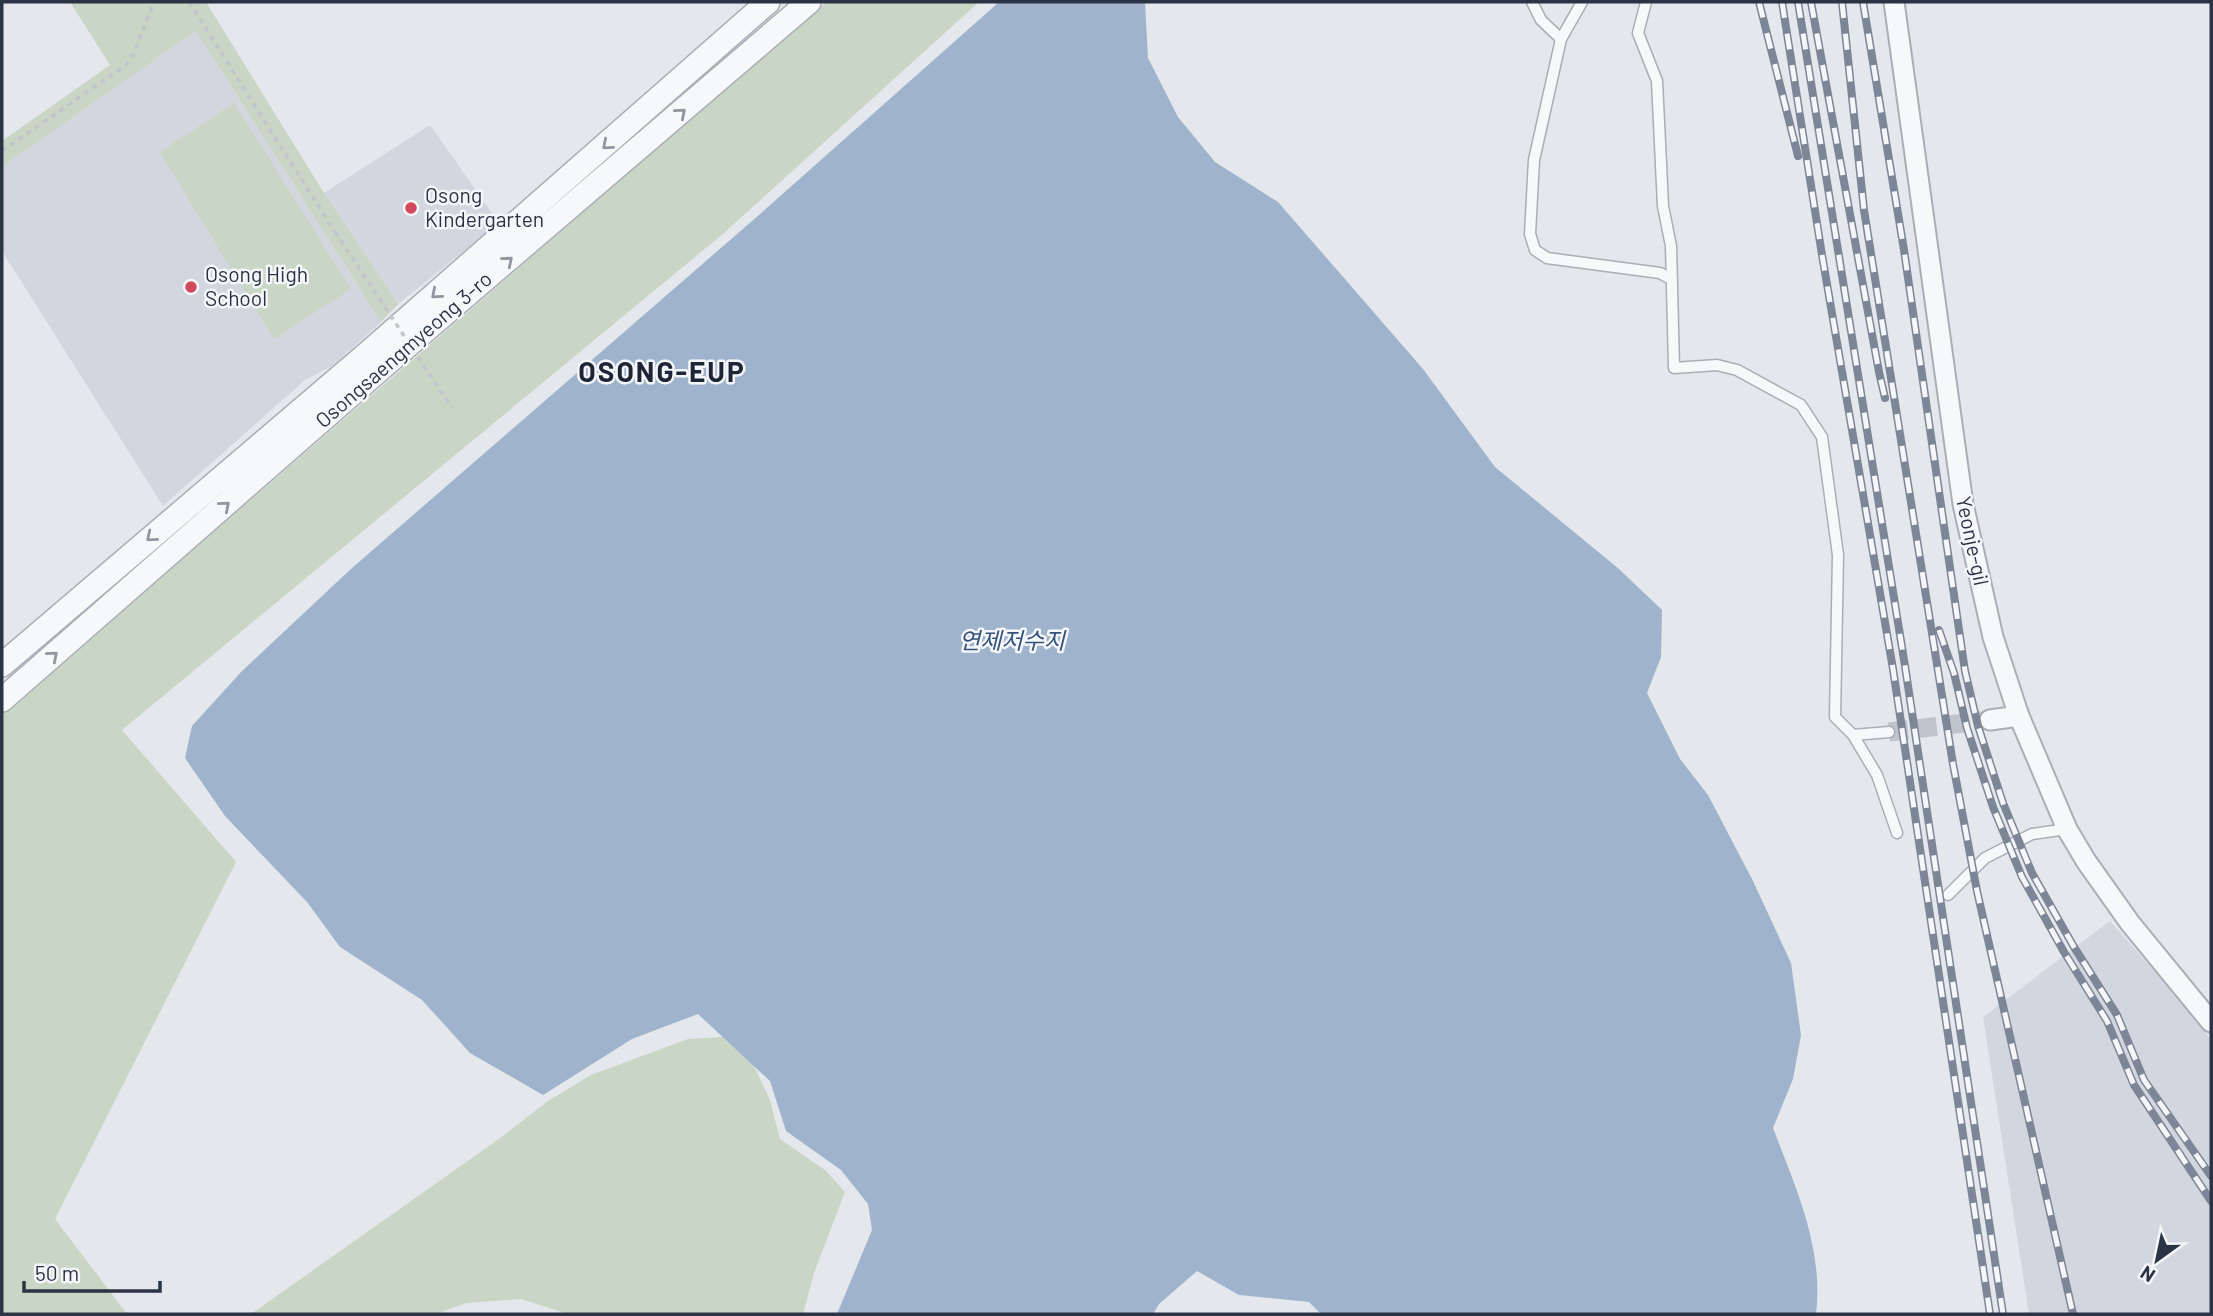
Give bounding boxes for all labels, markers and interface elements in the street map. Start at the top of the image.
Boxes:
one-way arrow [673,109,686,121]
one-way arrow [603,137,616,149]
place label: Osong Kindergarten [425,182,544,231]
marker: Osong Kindergarten [403,200,419,216]
one-way arrow [500,257,513,269]
place label: Osong High School [205,261,308,310]
street label: Osongsaengmyeong 3-ro [310,265,496,432]
marker: Osong High School [183,279,199,295]
one-way arrow [431,286,444,298]
district label: OSONG-EUP [578,354,746,388]
street label: Yeonje-gil [1952,494,1995,588]
one-way arrow [216,502,229,514]
one-way arrow [146,529,159,541]
water label: 연제저수지 [959,626,1067,654]
one-way arrow [45,652,58,664]
north arrow [2122,1225,2192,1295]
scale bar [24,1250,161,1294]
text: 50 m [35,1260,79,1285]
text: N [2136,1262,2159,1288]

